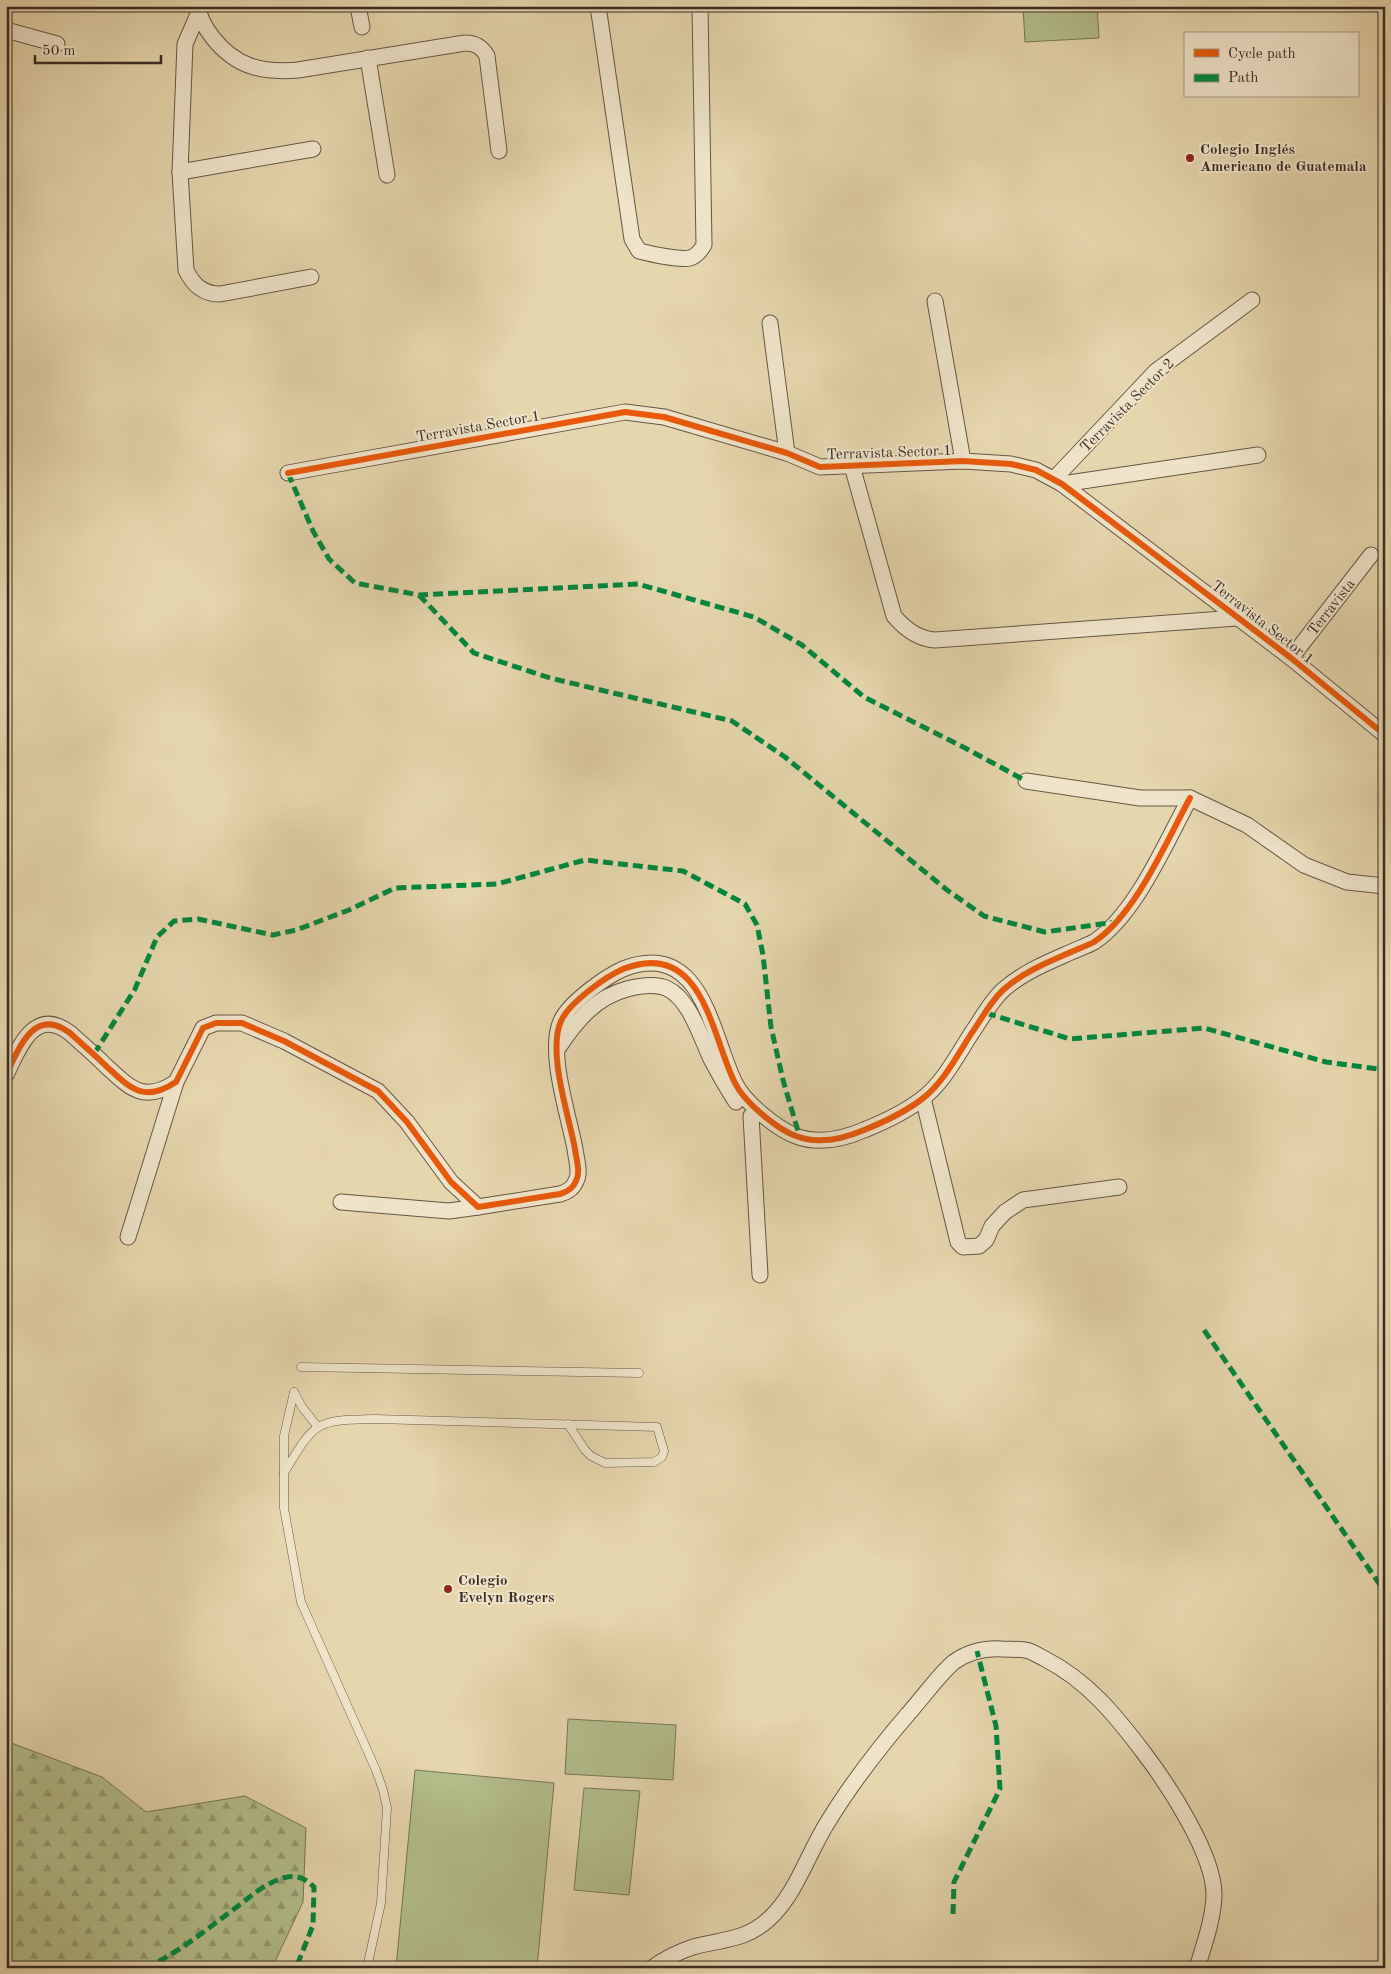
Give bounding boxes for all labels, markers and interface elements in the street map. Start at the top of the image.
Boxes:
scale bar [35,32,161,64]
legend [1184,32,1358,98]
text: 50 m [42,44,76,59]
text: Cycle path [1228,47,1296,62]
text: Path [1228,71,1258,86]
place label: Colegio Inglés Americano de Guatemala [1200,143,1367,175]
marker: Colegio Inglés Americano de Guatemala [1184,152,1196,164]
street label: Terravista Sector 2 [1078,356,1178,456]
street label: Terravista Sector 1 [415,409,541,446]
street label: Terravista Sector 1 [826,444,952,463]
street label: Terravista [1306,576,1359,639]
street label: Terravista Sector 1 [1208,579,1316,668]
place label: Colegio Evelyn Rogers [458,1574,554,1606]
marker: Colegio Evelyn Rogers [442,1583,454,1595]

